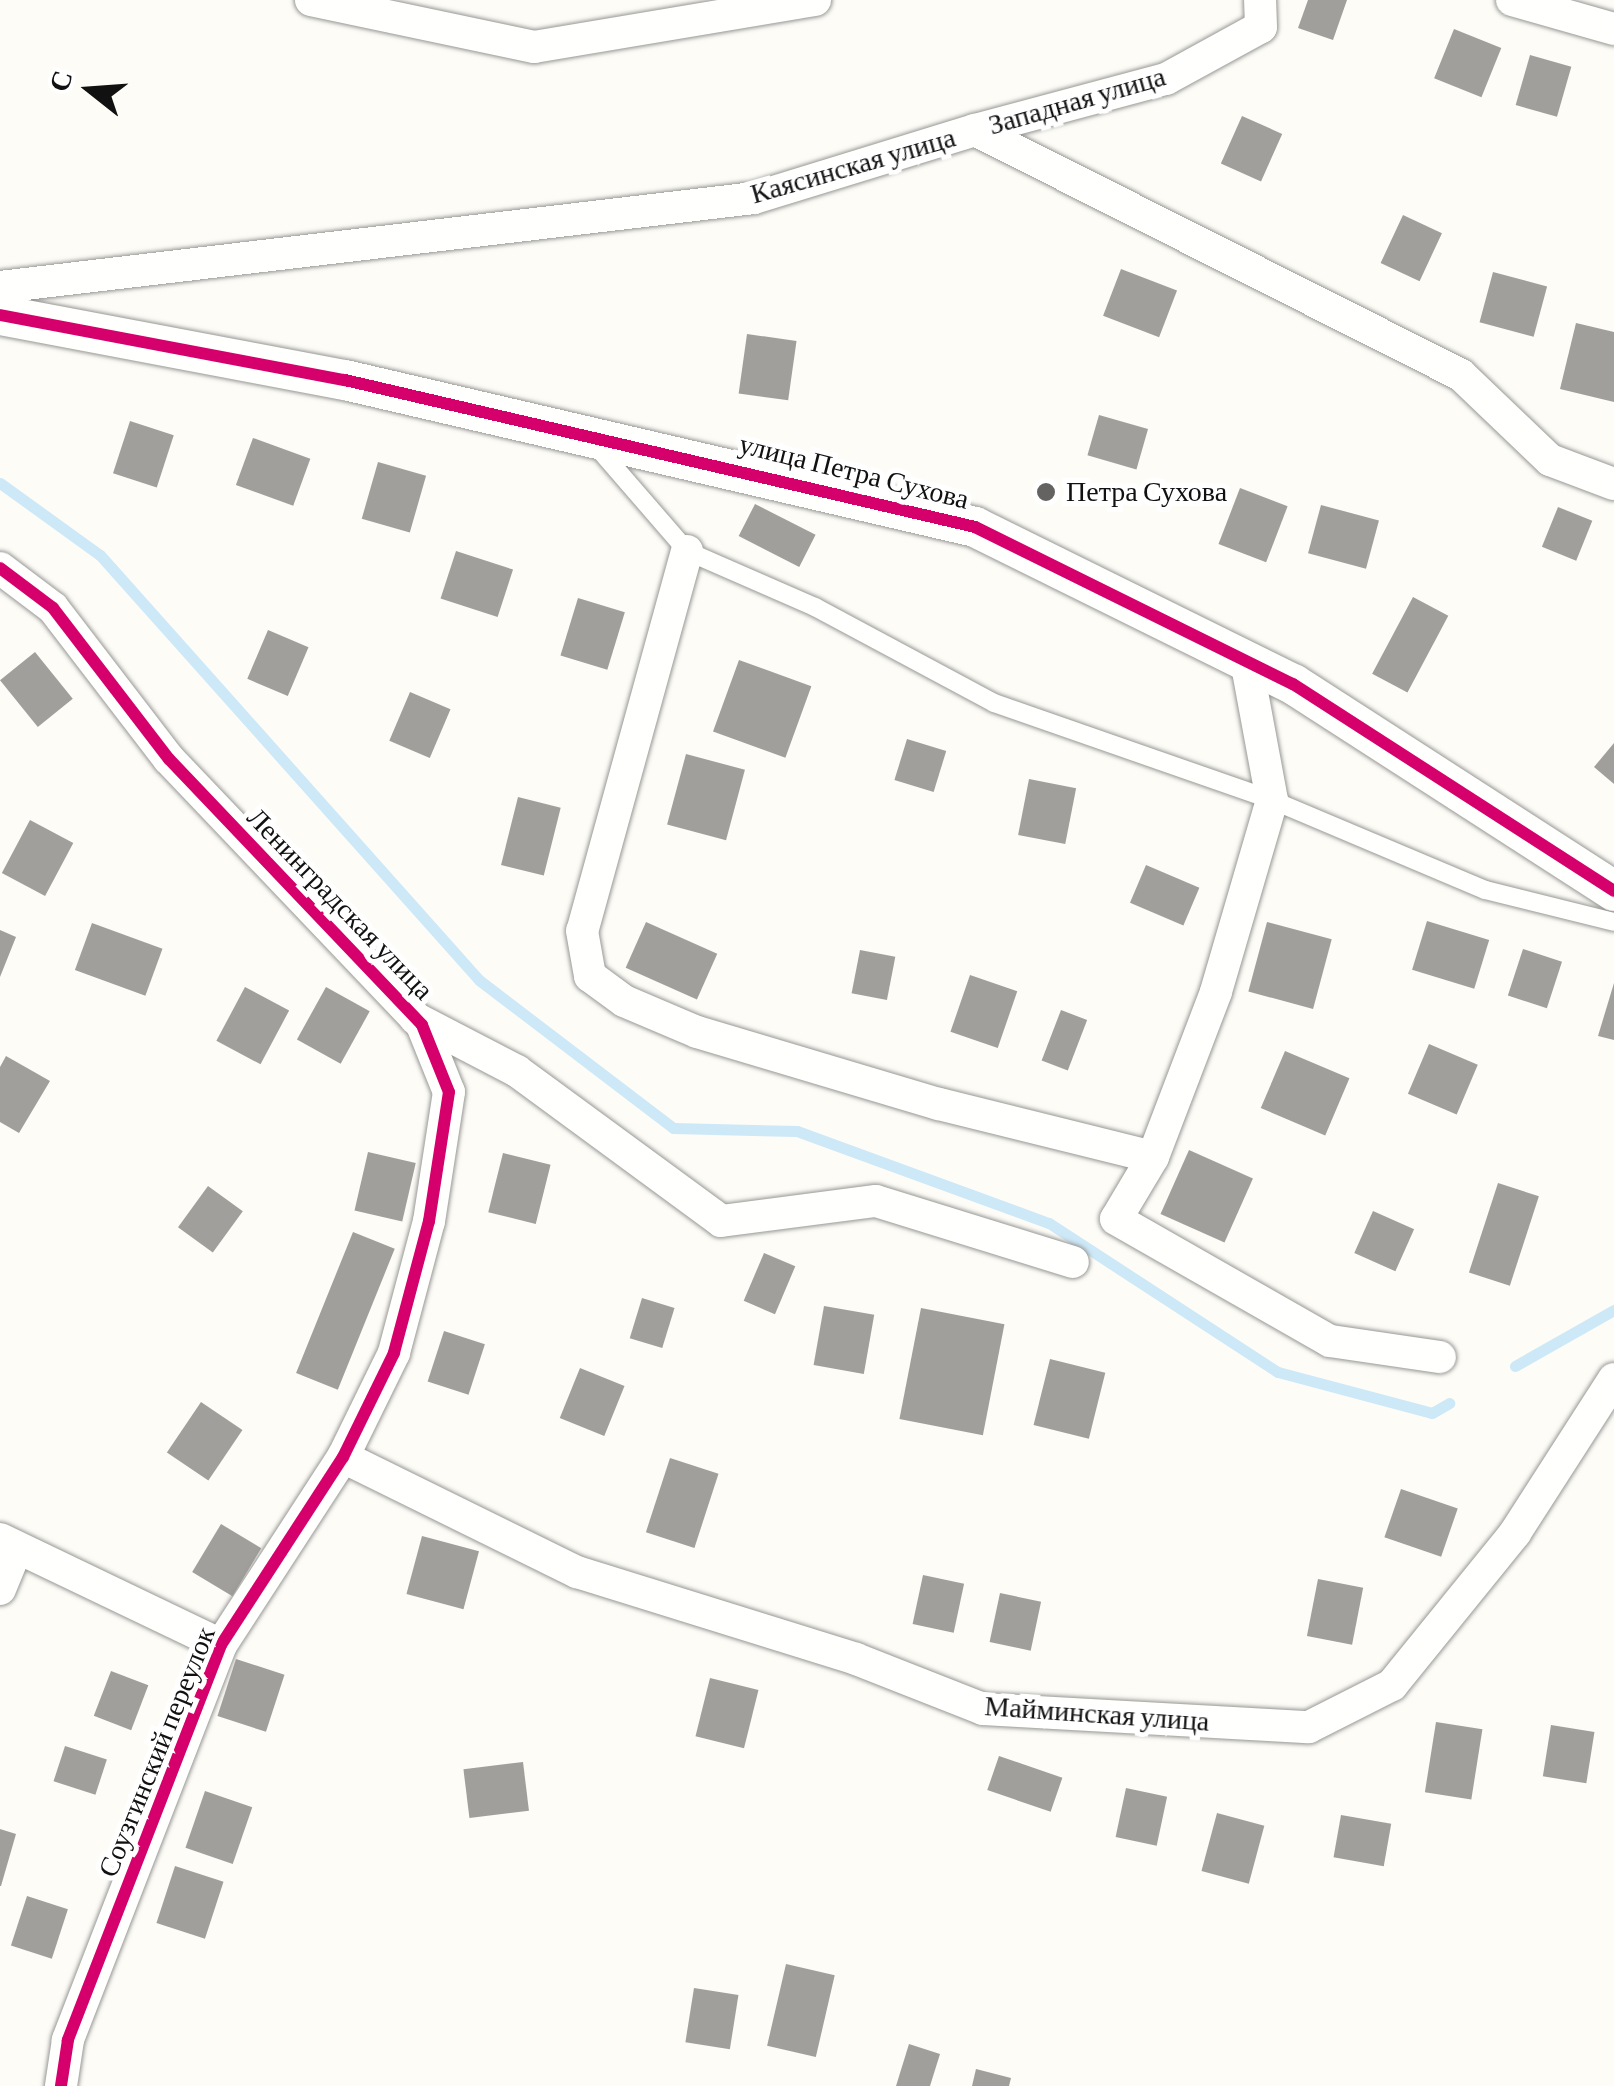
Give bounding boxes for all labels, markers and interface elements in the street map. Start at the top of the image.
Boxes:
north arrow [40,40,140,140]
street label: Западная улица [985,60,1169,142]
text: С [43,67,79,95]
street label: Каясинская улица [747,121,959,211]
street label: улица Петра Сухова [736,427,972,517]
place label: Петра Сухова [1066,475,1227,509]
marker: Петра Сухова [1035,481,1057,503]
street label: Ленинградская улица [240,801,440,1007]
street label: Соузгинский переулок [91,1622,223,1882]
street label: Майминская улица [983,1689,1211,1739]

